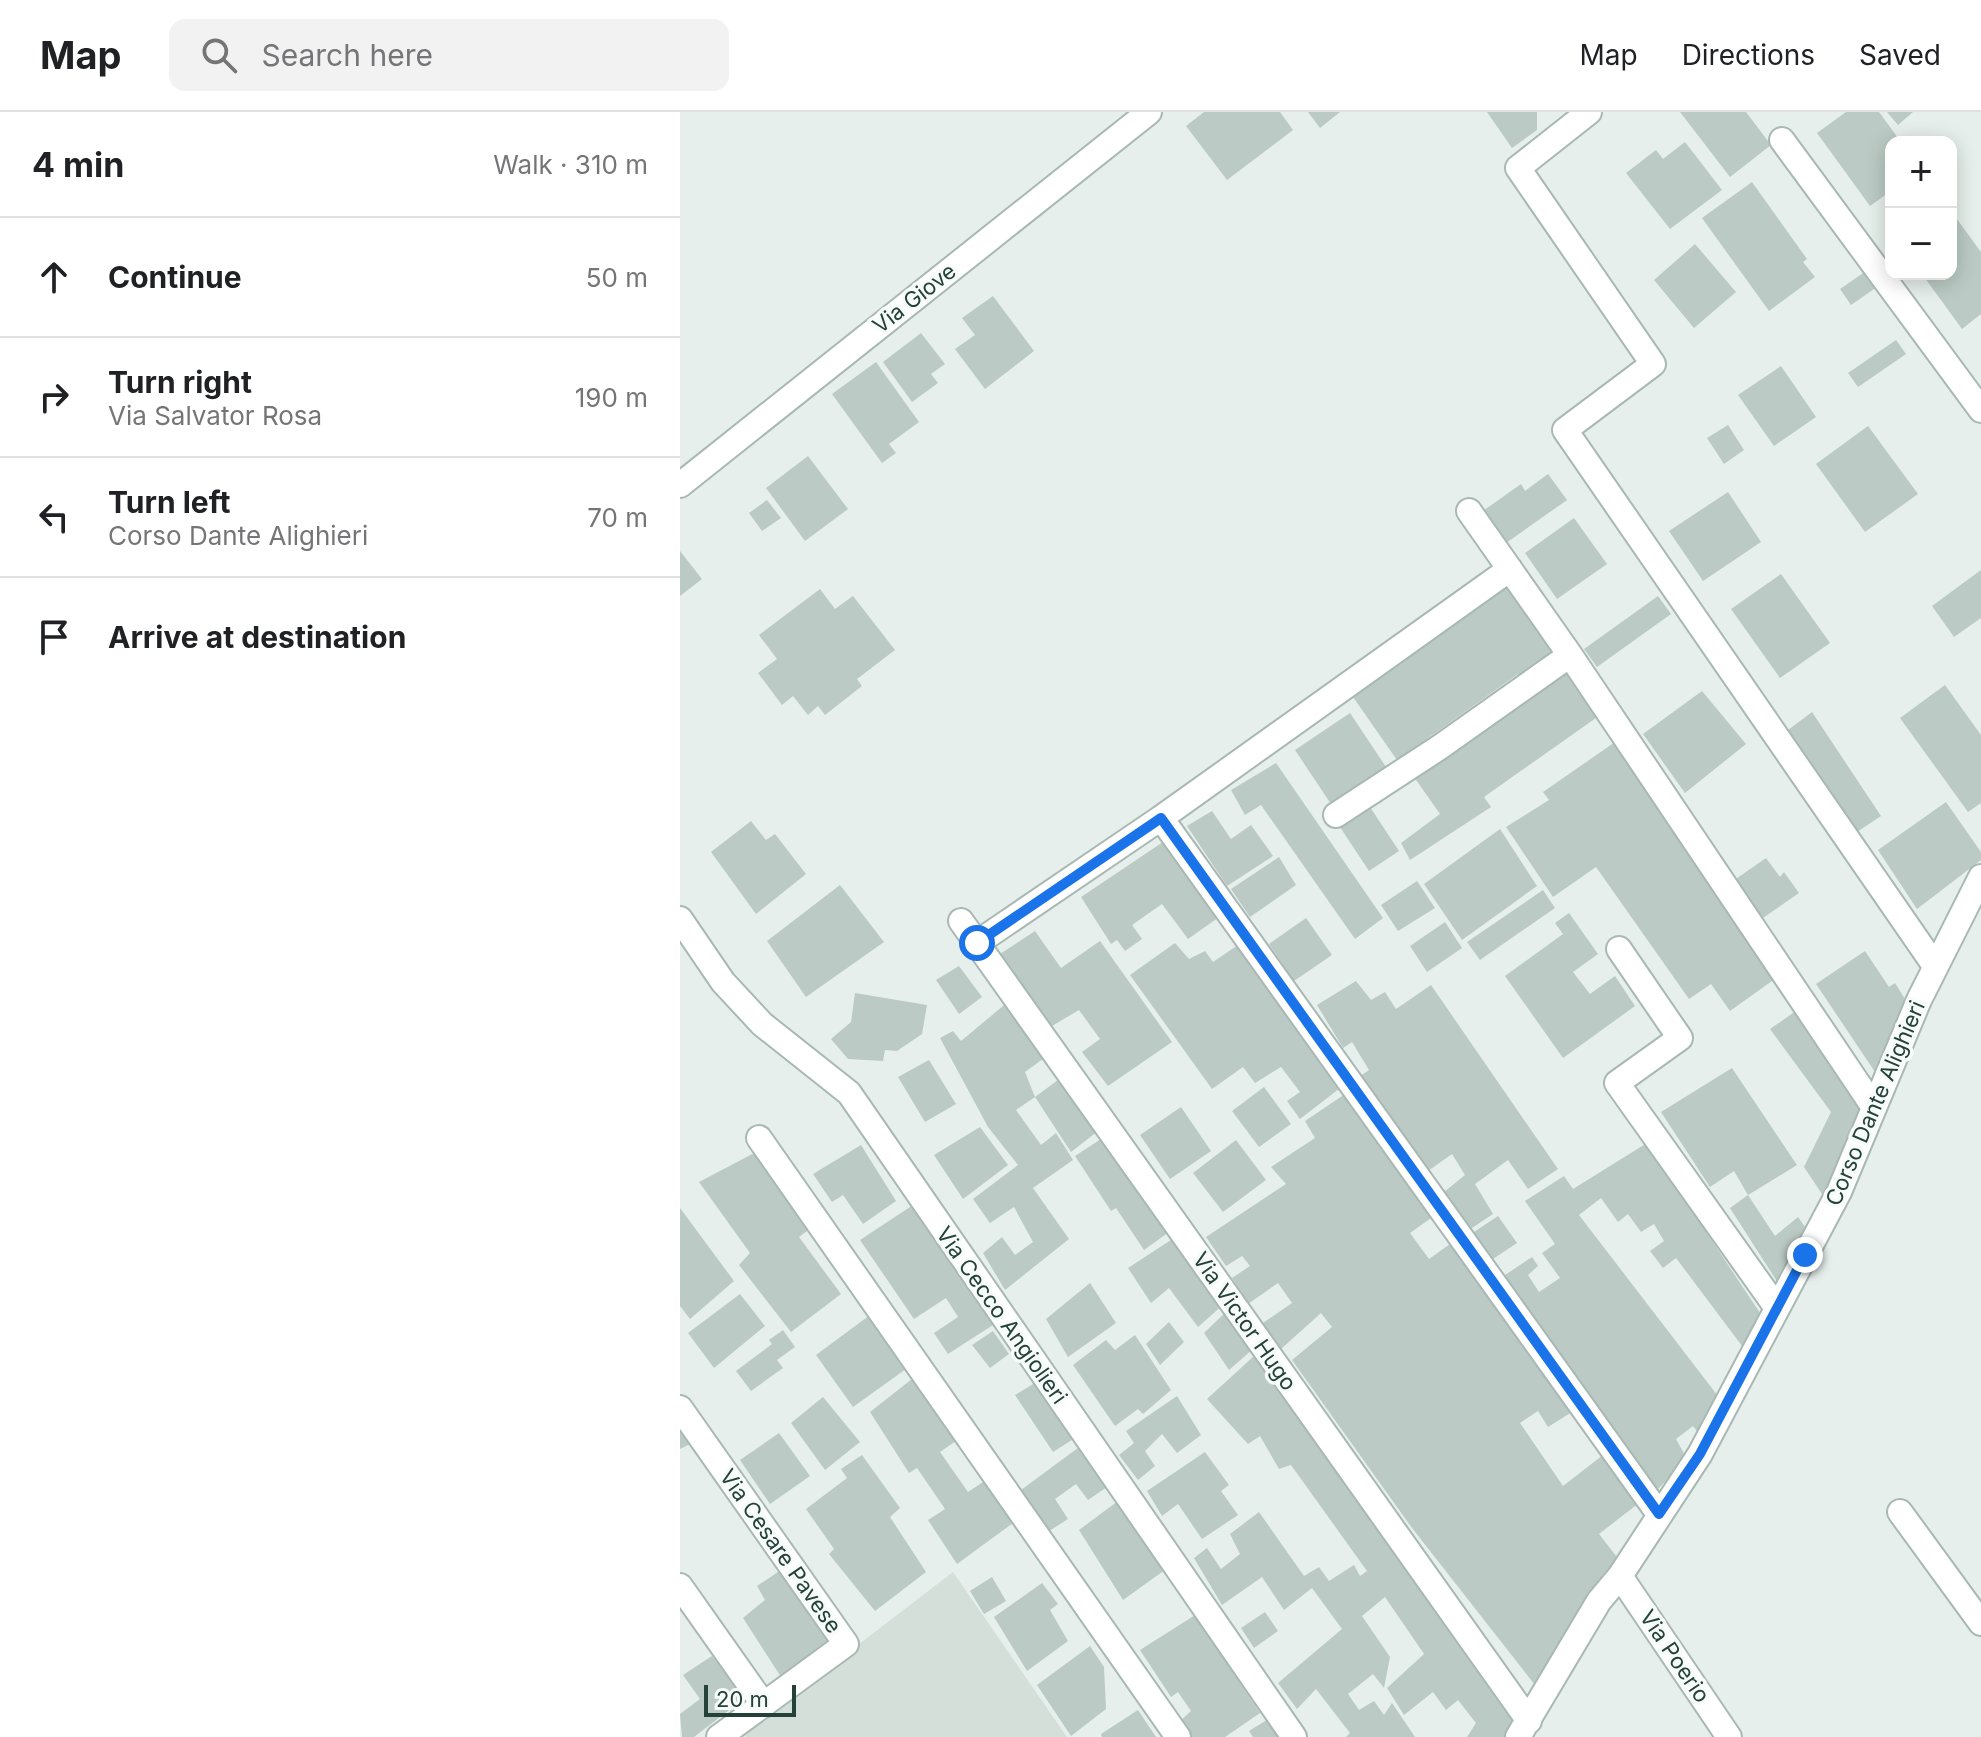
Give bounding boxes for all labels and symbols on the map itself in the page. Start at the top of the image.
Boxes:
street label: Via Giove [867,257,961,339]
route start [959,925,995,961]
street label: Corso Dante Alighieri [1820,997,1930,1209]
street label: Via Cecco Angiolieri [931,1221,1073,1409]
route end [1787,1237,1823,1273]
street label: Via Victor Hugo [1188,1247,1302,1395]
street label: Via Cesare Pavese [715,1464,847,1638]
street label: Via Poerio [1635,1605,1715,1707]
scale bar [704,1681,796,1717]

